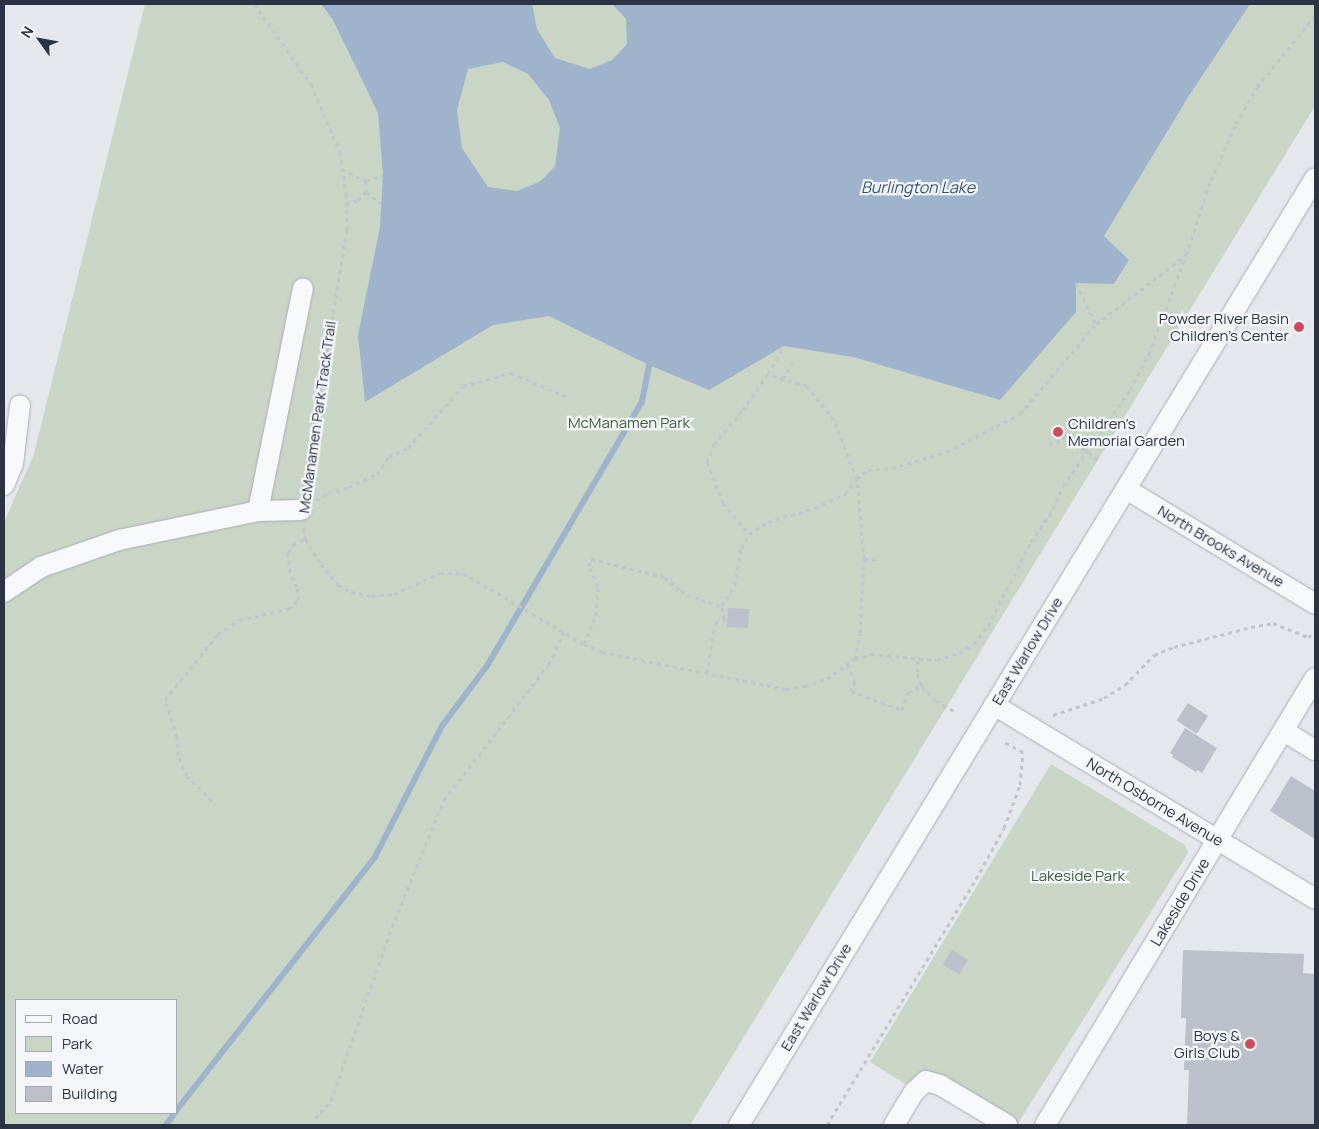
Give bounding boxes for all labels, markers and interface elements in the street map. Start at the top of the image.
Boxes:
north arrow [15,15,65,65]
text: N [16,22,38,41]
water label: Burlington Lake [861,177,975,197]
place label: Powder River Basin Children's Center [1159,309,1289,344]
street label: McManamen Park Track Trail [295,320,339,514]
marker: Powder River Basin Children's Center [1293,321,1305,333]
park label: McManamen Park [568,414,690,432]
place label: Children's Memorial Garden [1068,414,1185,449]
marker: Children's Memorial Garden [1052,426,1064,438]
street label: North Brooks Avenue [1155,501,1287,591]
street label: East Warlow Drive [988,594,1066,708]
street label: North Osborne Avenue [1083,754,1227,850]
street label: Lakeside Drive [1147,855,1213,949]
park label: Lakeside Park [1031,867,1125,885]
street label: East Warlow Drive [777,940,855,1054]
legend [15,999,178,1114]
text: Road [62,1008,98,1029]
place label: Boys & Girls Club [1174,1026,1240,1061]
text: Park [62,1033,92,1054]
marker: Boys & Girls Club [1244,1038,1256,1050]
text: Water [62,1058,104,1079]
text: Building [62,1083,117,1104]

